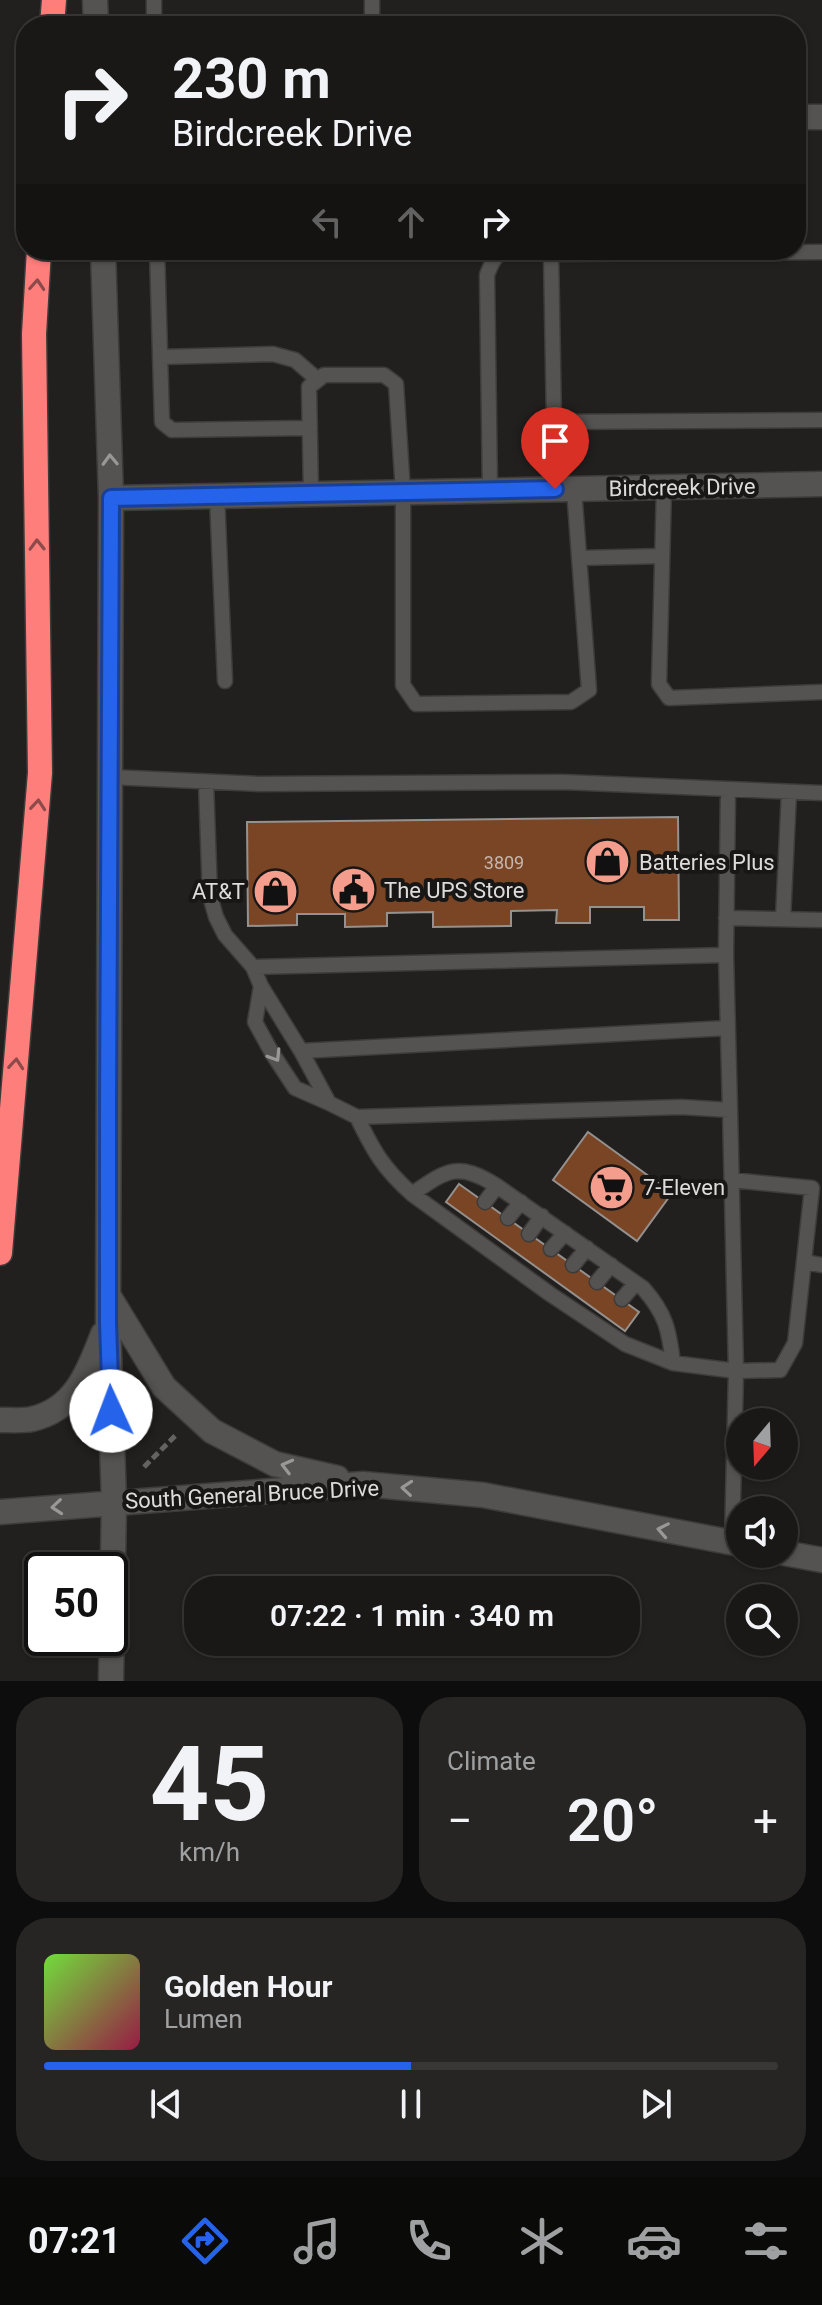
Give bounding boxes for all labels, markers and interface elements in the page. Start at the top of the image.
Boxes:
text: 230 m [172,46,331,112]
icon: right [40,48,144,152]
text: Birdcreek Drive [172,113,412,155]
icon: left [305,200,349,244]
icon: ahead [389,200,433,244]
icon: right [473,200,517,244]
one-way arrow [28,278,45,291]
pin [521,407,589,489]
icon: arrive [533,419,577,463]
one-way arrow [101,453,118,466]
street label: Birdcreek Drive [608,474,756,501]
one-way arrow [28,538,46,551]
one-way arrow [29,798,46,811]
shop icon: Batteries Plus [584,838,632,886]
place label: Batteries Plus [639,850,775,875]
house number: 3809 [484,852,524,873]
public building icon: The UPS Store [329,866,377,914]
shop icon: AT&T [252,867,300,915]
place label: The UPS Store [384,878,525,903]
place label: AT&T [192,879,245,904]
one-way arrow [265,1047,280,1062]
one-way arrow [7,1057,24,1070]
supermarket icon: 7-Eleven [588,1163,636,1211]
place label: 7-Eleven [643,1175,725,1200]
position arrow [69,1369,153,1453]
north arrow [726,1408,798,1480]
map controls [726,1408,798,1656]
one-way arrow [280,1459,294,1476]
street label: South General Bruce Drive [124,1475,380,1514]
one-way arrow [400,1480,413,1497]
button: sound [726,1496,798,1568]
one-way arrow [50,1499,63,1516]
one-way arrow [657,1522,670,1539]
speed limit sign: 50 [24,1552,128,1656]
button: search [726,1584,798,1656]
text: 07:22 · 1 min · 340 m [270,1598,554,1633]
text: 45 [150,1724,269,1845]
text: Climate [447,1746,536,1776]
text: 20° [567,1785,658,1856]
text: − [447,1795,472,1847]
text: + [753,1795,778,1847]
text: km/h [179,1837,240,1867]
text: Golden Hour [164,1969,333,2004]
text: Lumen [164,2004,243,2034]
icon: previous [144,2082,188,2126]
icon: pause [389,2082,433,2126]
icon: next [634,2082,678,2126]
icon: directions [177,2213,233,2269]
icon: music [289,2213,345,2269]
icon: phone [401,2213,457,2269]
icon: climate [514,2213,570,2269]
icon: car [626,2213,682,2269]
icon: filters [738,2213,794,2269]
text: 07:21 [28,2220,121,2262]

